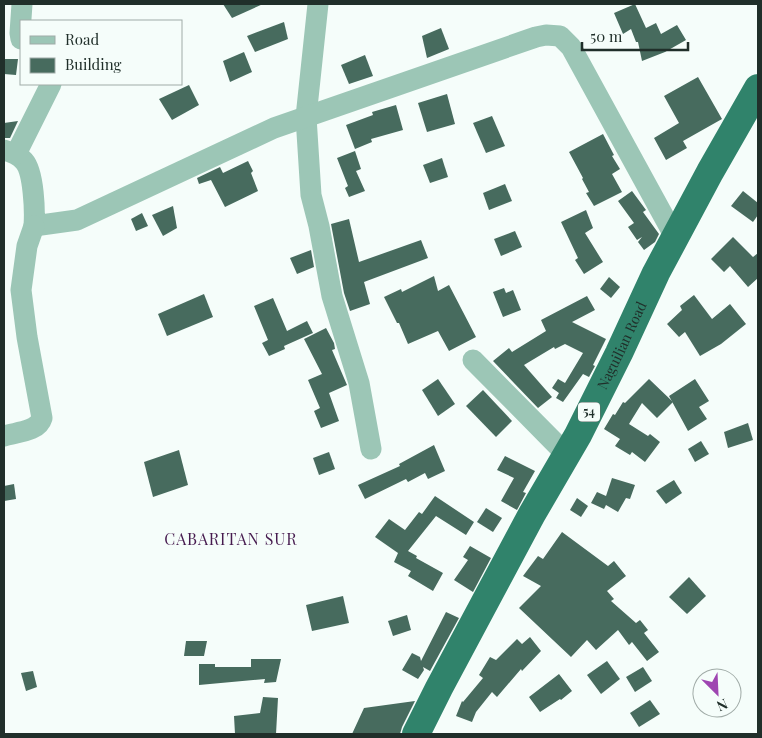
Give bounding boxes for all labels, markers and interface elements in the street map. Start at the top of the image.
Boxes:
legend [20,20,182,85]
scale bar [582,20,688,52]
text: 50 m [590,26,623,46]
text: Road [65,29,99,49]
text: Building [65,54,122,74]
street label: Naguilian Road [592,298,651,392]
road number: 54 [578,402,600,422]
district label: CABARITAN SUR [164,528,298,549]
north arrow [692,668,742,718]
text: N [714,695,731,716]

